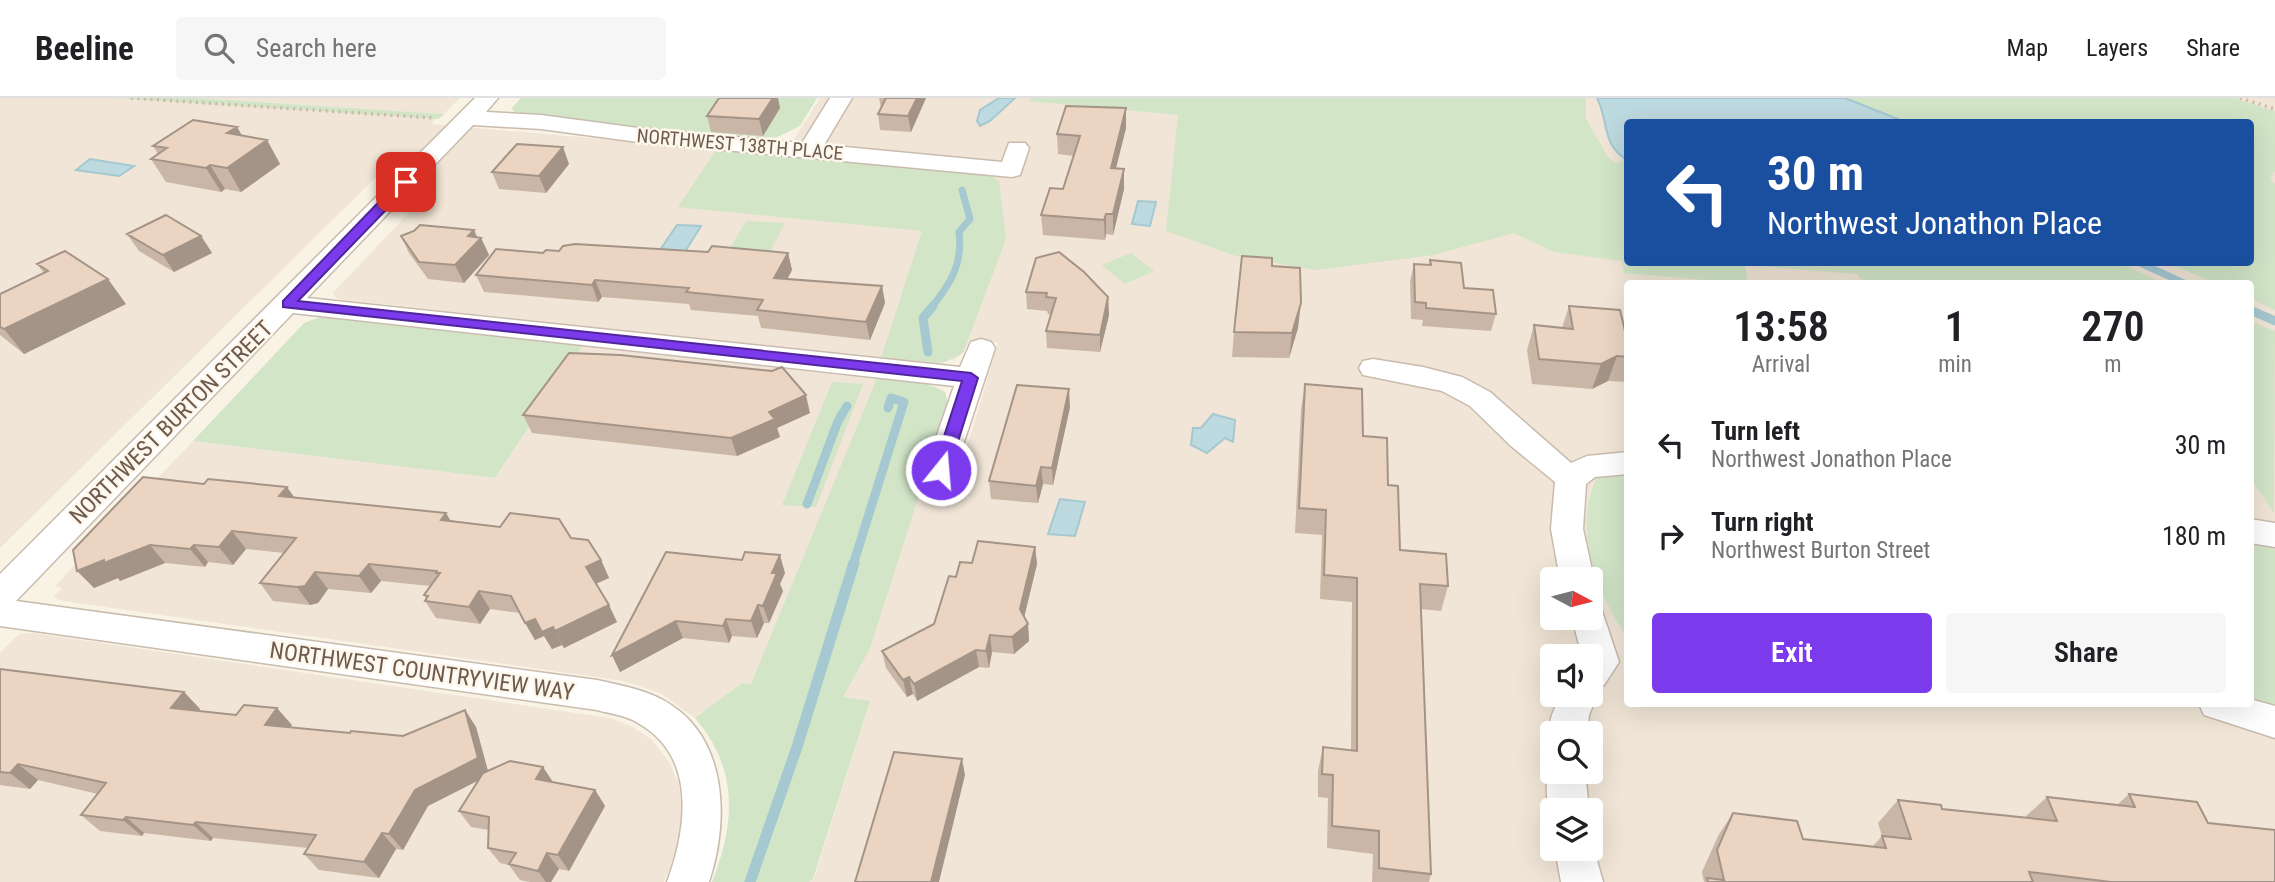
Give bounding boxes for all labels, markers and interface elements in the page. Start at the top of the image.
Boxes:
search box [176,17,666,80]
text: Beeline [35,29,134,68]
icon: search [200,29,238,67]
text: Search here [256,33,377,63]
text: Map [2007,34,2048,62]
text: Layers [2086,34,2148,62]
text: Share [2186,34,2240,62]
street label: NORTHWEST 138TH PLACE [636,124,844,165]
text: 30 m [1767,145,1864,202]
icon: left [1652,147,1743,238]
pin [376,152,436,212]
icon: arrive [387,163,425,201]
text: Northwest Jonathon Place [1767,204,2102,242]
text: 13:58 [1733,302,1829,351]
text: 1 [1945,302,1966,351]
text: 270 [2081,302,2145,351]
street label: NORTHWEST BURTON STREET [64,315,279,530]
text: Arrival [1752,351,1810,378]
text: min [1938,351,1972,378]
text: m [2104,351,2122,378]
text: Turn left [1711,416,1800,446]
icon: left [1652,426,1690,464]
text: 30 m [2175,430,2226,460]
position arrow [904,433,978,507]
text: Northwest Jonathon Place [1711,446,1952,473]
text: Turn right [1711,507,1813,537]
icon: right [1652,517,1690,555]
text: 180 m [2162,521,2226,551]
text: Northwest Burton Street [1711,537,1930,564]
north arrow [1540,567,1603,630]
map controls [1540,567,1603,861]
button: Exit [1652,613,1932,693]
button: Share [1946,613,2226,693]
street label: NORTHWEST COUNTRYVIEW WAY [268,637,576,706]
button: sound [1540,644,1603,707]
button: search [1540,721,1603,784]
button: layers [1540,798,1603,861]

